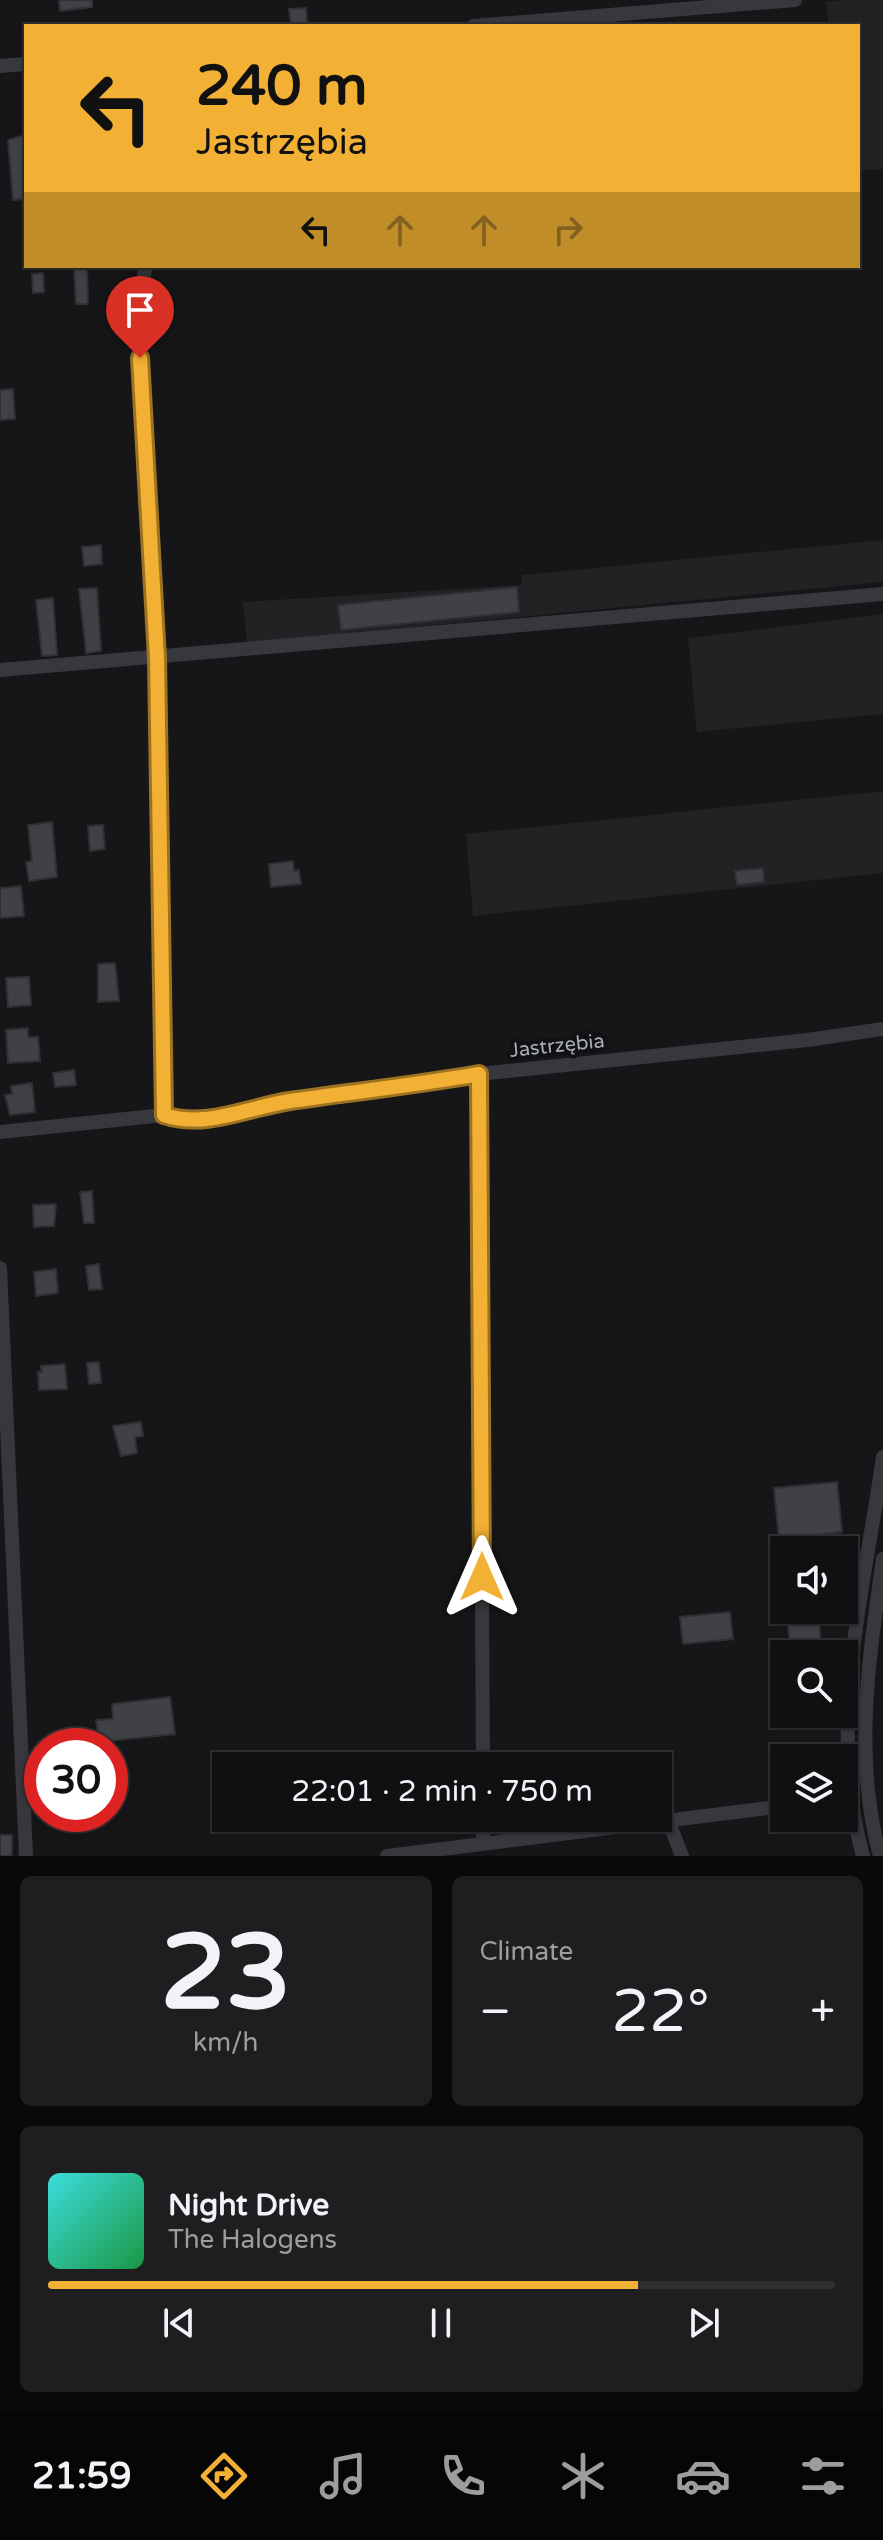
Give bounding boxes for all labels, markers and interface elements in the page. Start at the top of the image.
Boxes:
text: 240 m [196,53,367,120]
icon: left [64,56,168,160]
text: Jastrzębia [196,121,368,164]
icon: left [294,208,338,252]
icon: ahead [378,208,422,252]
icon: ahead [462,208,506,252]
icon: right [546,208,590,252]
pin [106,276,174,358]
icon: arrive [118,288,162,332]
street label: Jastrzębia [508,1029,606,1063]
position arrow [440,1535,524,1619]
map controls [770,1536,858,1832]
button: sound [770,1536,858,1624]
button: search [770,1640,858,1728]
speed limit sign: 30 [24,1728,128,1832]
button: layers [770,1744,858,1832]
text: 22:01 · 2 min · 750 m [291,1773,593,1810]
text: 23 [160,1912,291,2037]
text: Climate [480,1936,573,1967]
text: 22° [612,1976,710,2048]
text: − [480,1986,511,2039]
text: + [810,1986,835,2039]
text: km/h [193,2027,258,2058]
text: Night Drive [168,2187,329,2224]
text: The Halogens [168,2224,337,2255]
icon: previous [157,2301,201,2345]
icon: pause [419,2301,463,2345]
icon: next [682,2301,726,2345]
icon: directions [196,2448,252,2504]
icon: music [315,2448,371,2504]
icon: phone [435,2448,491,2504]
icon: climate [555,2448,611,2504]
icon: car [675,2448,731,2504]
icon: filters [795,2448,851,2504]
text: 21:59 [32,2455,132,2498]

